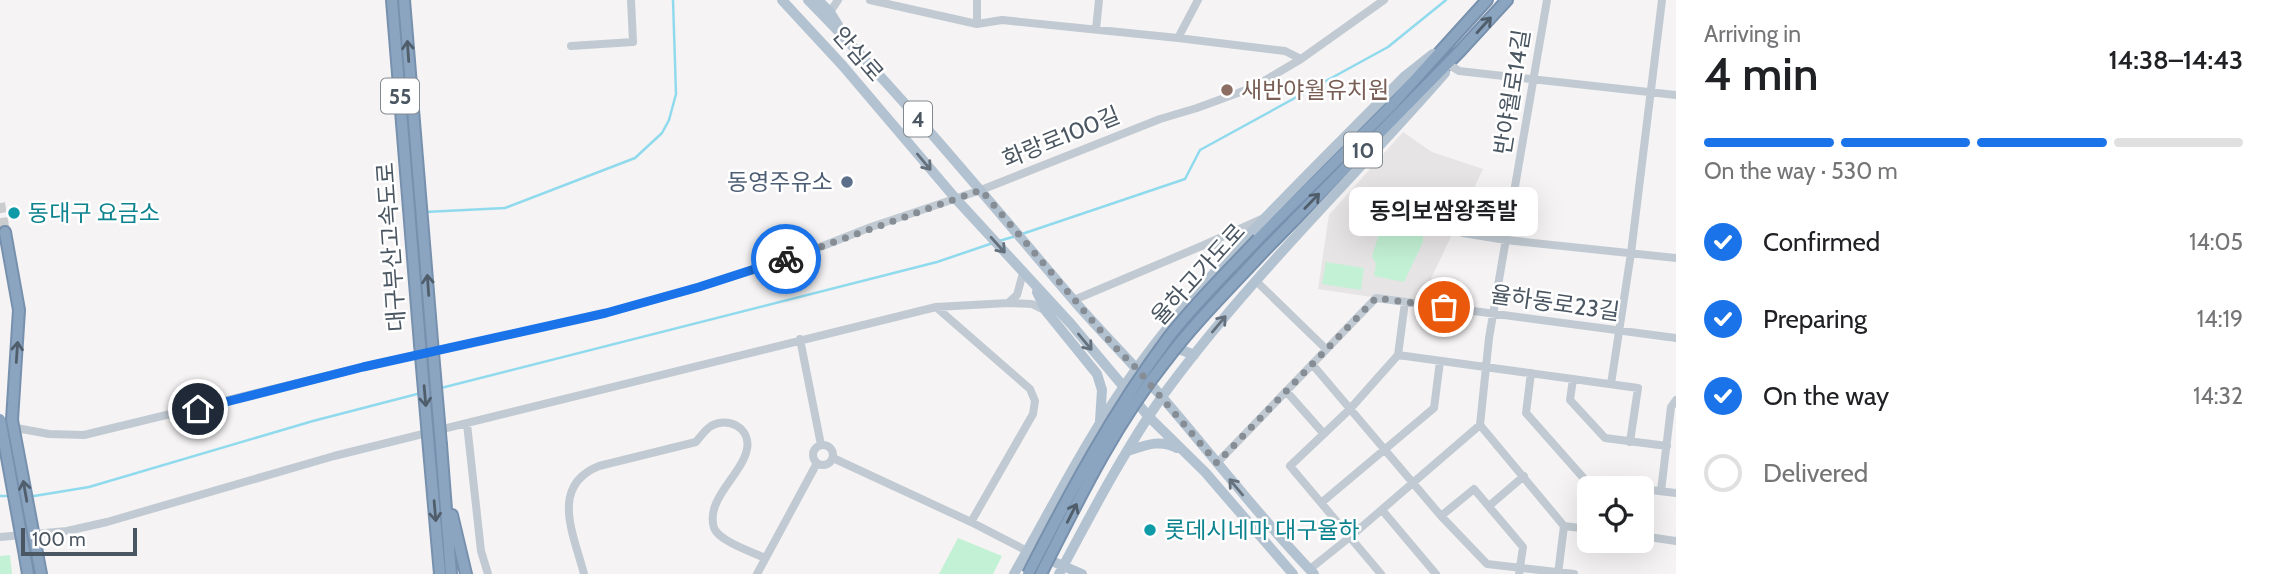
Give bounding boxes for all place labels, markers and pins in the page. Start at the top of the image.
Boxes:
place label: 새반야월유치원 [1241,76,1389,104]
marker: 새반야월유치원 [1219,82,1235,98]
place label: 동영주유소 [727,168,833,196]
marker: 동영주유소 [839,174,855,190]
callout: 동의보쌈왕족발 [1350,188,1538,237]
place label: 동대구 요금소 [28,199,160,227]
marker: 동대구 요금소 [6,205,22,221]
pin [1414,277,1474,337]
pin [168,379,228,439]
place label: 롯데시네마 대구율하 [1164,516,1360,544]
marker: 롯데시네마 대구율하 [1142,522,1158,538]

